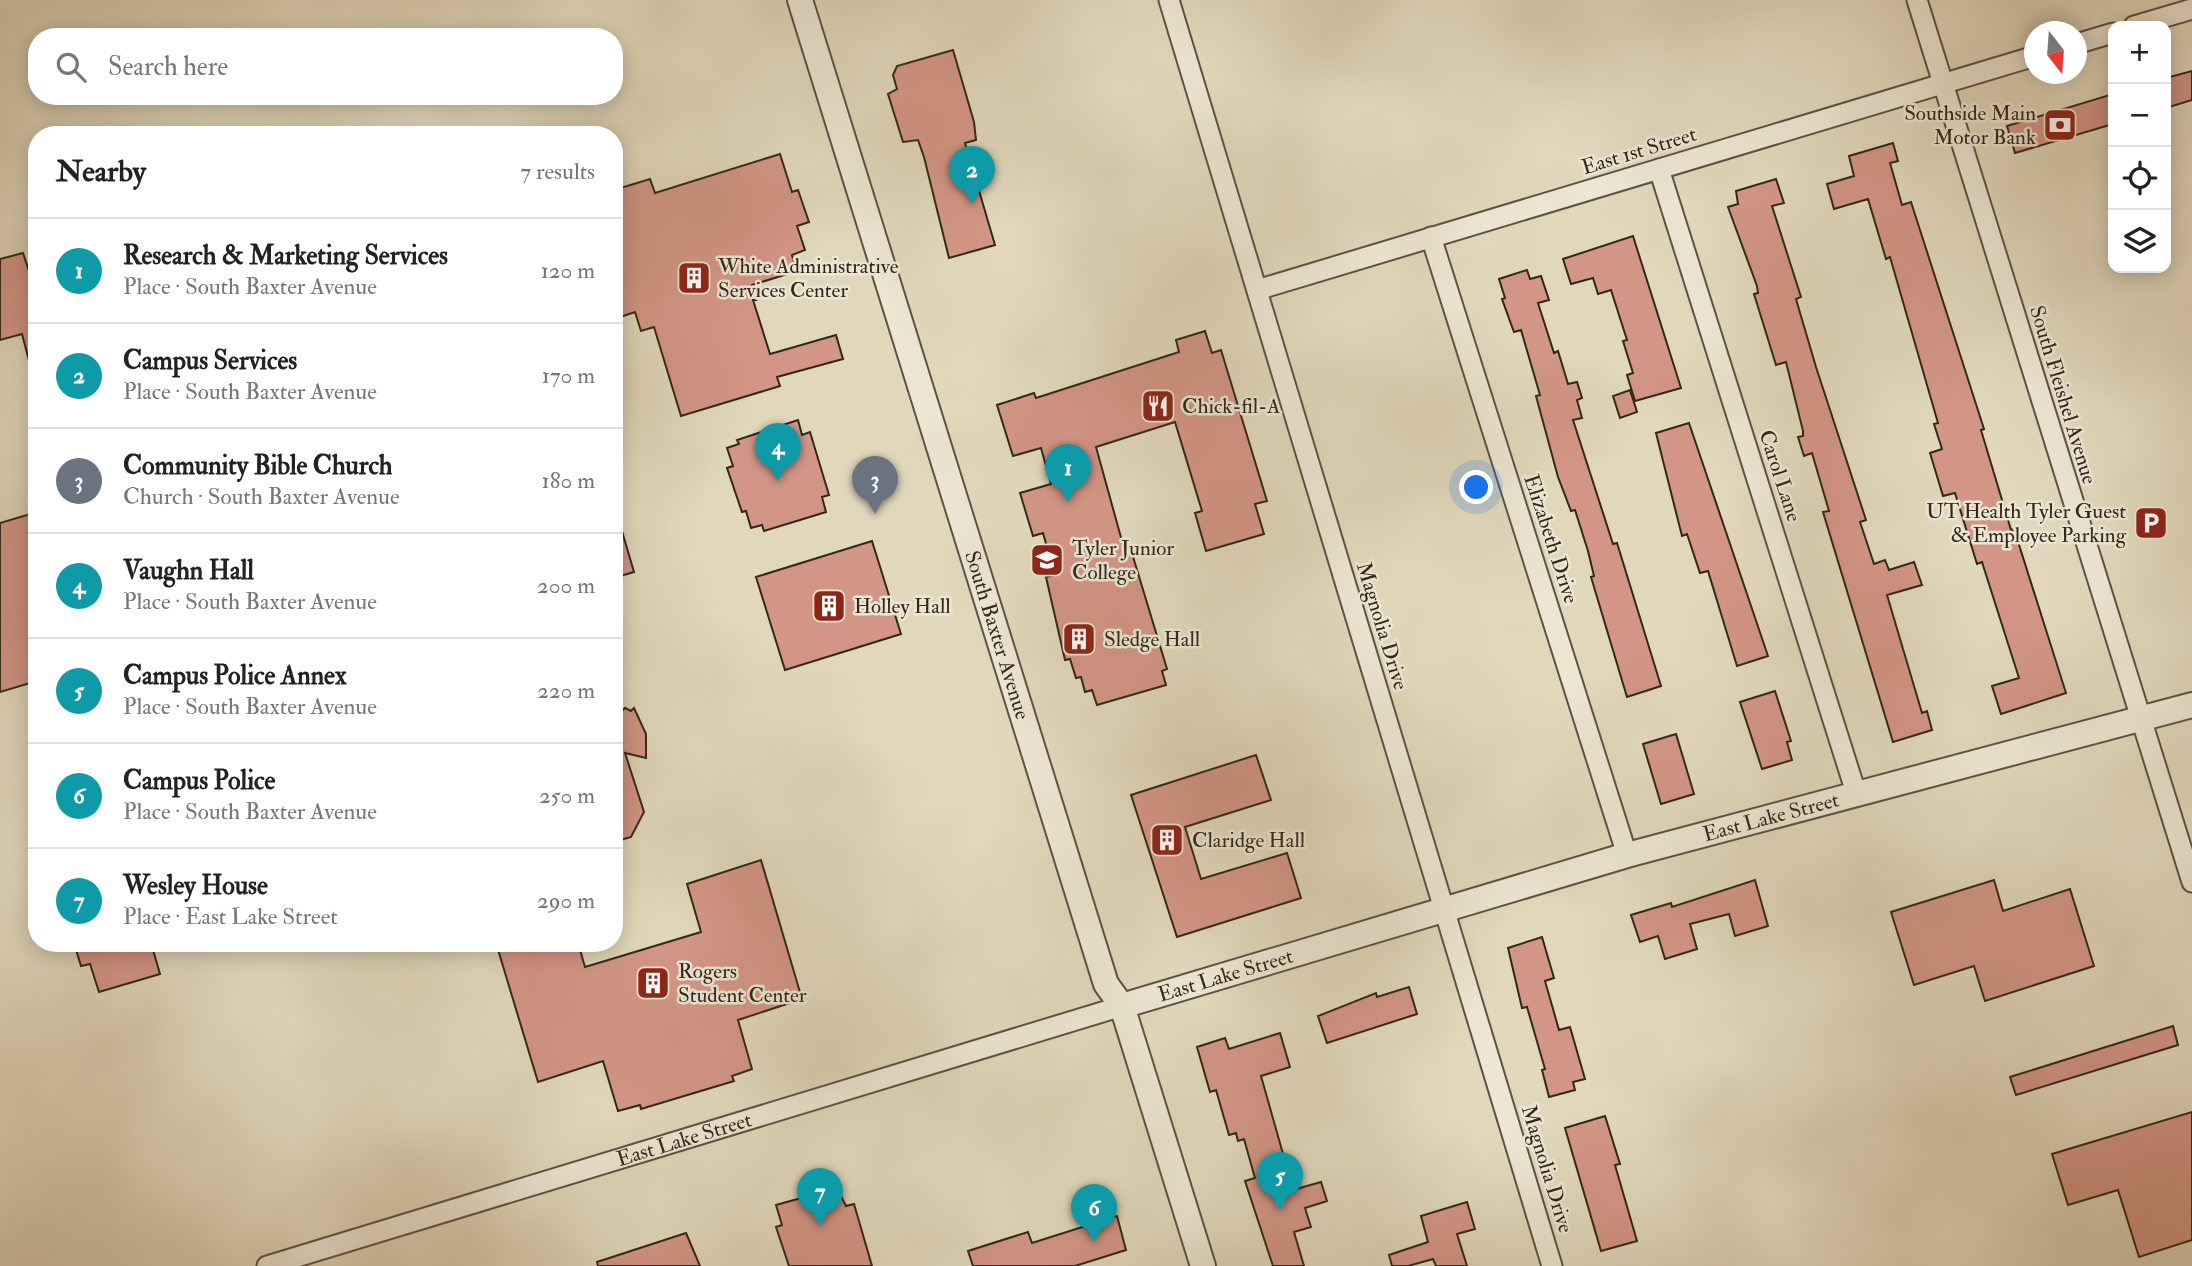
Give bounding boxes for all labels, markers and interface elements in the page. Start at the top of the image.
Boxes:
north arrow [2024,21,2087,84]
map controls [2108,21,2171,273]
button: + [2108,21,2171,84]
search box [28,28,623,105]
icon: search [52,48,90,86]
text: Search here [108,51,228,83]
button: − [2108,84,2171,147]
place label: Southside Main Motor Bank [1904,100,2036,151]
bank icon: Southside Main Motor Bank [2041,106,2079,144]
street label: East 1st Street [1578,121,1700,181]
pin: 2 [949,146,995,204]
button: locate [2108,147,2171,210]
text: Nearby [56,153,146,190]
text: 7 results [521,157,595,186]
button: layers [2108,210,2171,273]
text: Research & Marketing Services [123,240,448,272]
place label: White Administrative Services Center [717,253,899,304]
text: 1 [75,256,83,285]
text: 120 m [541,256,595,285]
building icon: White Administrative Services Center [675,259,713,297]
text: Place · South Baxter Avenue [123,272,377,301]
street label: South Fleishel Avenue [2023,302,2103,488]
text: Campus Services [123,345,297,377]
text: 2 [73,361,85,390]
text: 170 m [542,361,595,390]
text: Place · South Baxter Avenue [123,377,377,406]
restaurant icon: Chick-fil-A [1139,387,1177,425]
place label: Chick-fil-A [1182,393,1280,420]
pin: 4 [755,423,801,481]
street label: Carol Lane [1752,427,1808,526]
pin: 1 [1045,444,1091,502]
text: Community Bible Church [123,450,393,482]
pin: 3 [852,456,898,514]
text: 3 [75,466,83,495]
text: 180 m [542,466,595,495]
your location [1459,470,1493,504]
street label: Elizabeth Drive [1517,471,1585,607]
text: Church · South Baxter Avenue [123,482,400,511]
place label: UT Health Tyler Guest & Employee Parking [1926,498,2127,549]
parking icon: UT Health Tyler Guest & Employee Parking [2132,504,2170,542]
place label: Tyler Junior College [1072,535,1174,586]
school or university icon: Tyler Junior College [1028,541,1066,579]
street label: South Baxter Avenue [959,547,1036,723]
text: Vaughn Hall [123,555,254,587]
street label: Magnolia Drive [1350,559,1414,693]
text: 4 [73,571,85,600]
text: 200 m [537,571,595,600]
text: Place · South Baxter Avenue [123,587,377,616]
building icon: Holley Hall [810,587,848,625]
place label: Holley Hall [854,593,951,620]
building icon: Sledge Hall [1060,620,1098,658]
place label: Sledge Hall [1104,626,1201,653]
text: Campus Police Annex [123,660,347,692]
text: 5 [74,676,84,705]
text: 220 m [537,676,595,705]
text: Place · South Baxter Avenue [123,692,377,721]
text: Campus Police [123,765,275,797]
text: 6 [73,781,85,810]
text: 250 m [539,781,595,810]
street label: East Lake Street [1700,786,1842,848]
text: Place · South Baxter Avenue [123,797,377,826]
building icon: Claridge Hall [1148,821,1186,859]
place label: Claridge Hall [1192,827,1306,854]
text: Wesley House [123,870,268,902]
text: 7 [74,886,84,915]
text: 290 m [537,886,595,915]
text: Place · East Lake Street [123,902,338,931]
street label: East Lake Street [1155,942,1296,1008]
place label: Rogers Student Center [678,958,807,1009]
building icon: Rogers Student Center [634,964,672,1002]
street label: Magnolia Drive [1515,1102,1579,1236]
street label: East Lake Street [613,1106,755,1172]
pin: 5 [1257,1152,1303,1210]
pin: 7 [797,1168,843,1226]
pin: 6 [1071,1184,1117,1242]

